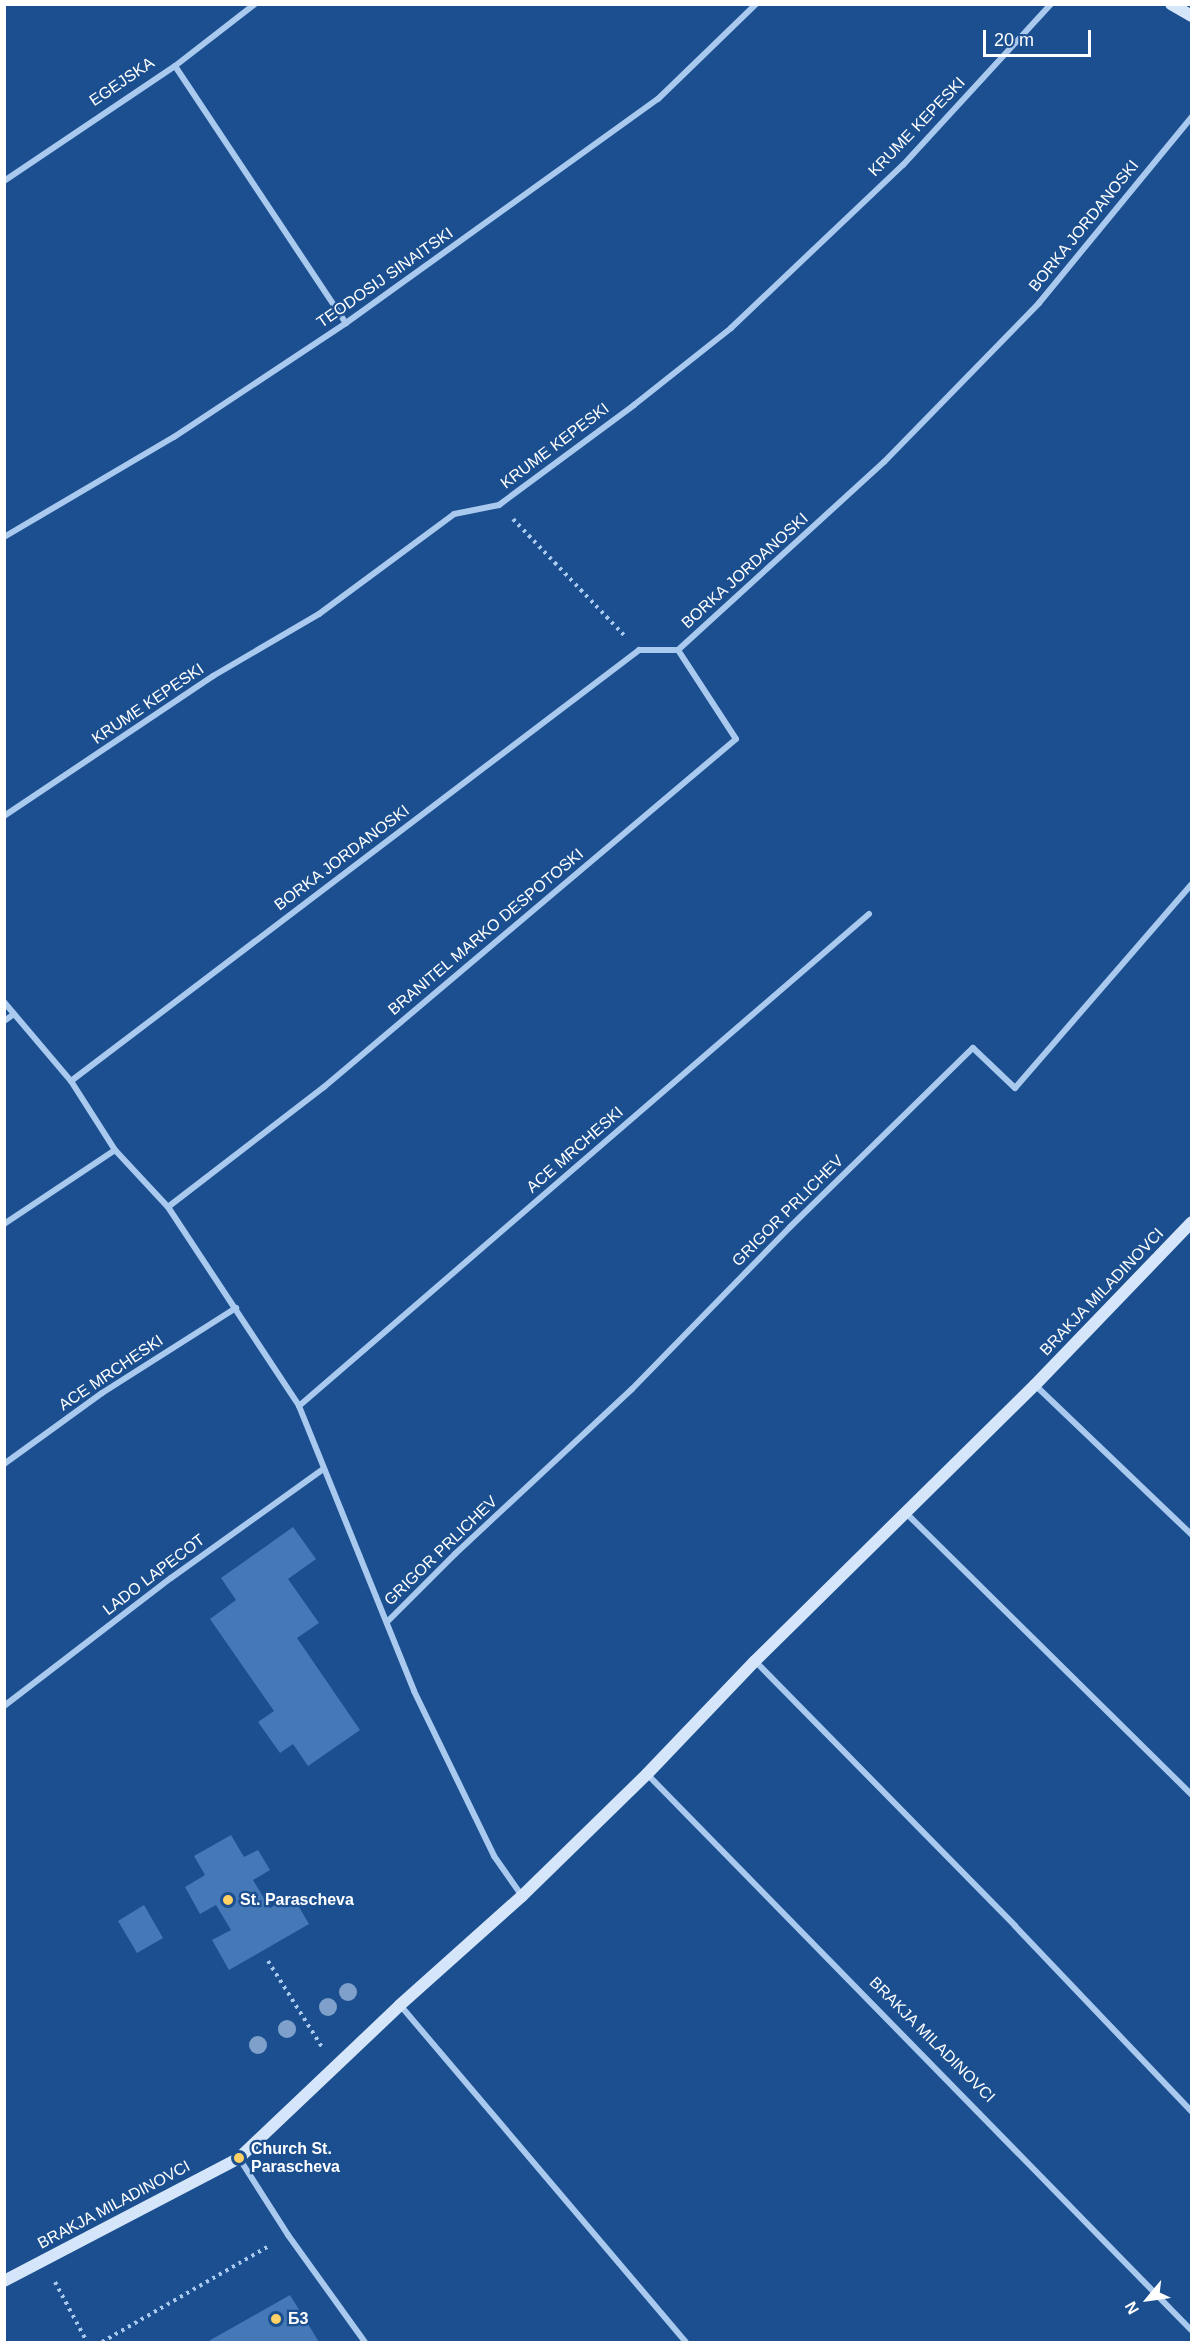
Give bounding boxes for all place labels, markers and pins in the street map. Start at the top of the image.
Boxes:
place label: St. Parascheva [240,1890,354,1910]
marker: St. Parascheva [221,1893,235,1907]
place label: Church St. Parascheva [251,2139,340,2177]
marker: Church St. Parascheva [232,2151,246,2165]
place label: Б3 [288,2309,308,2329]
marker: Б3 [269,2312,283,2326]

